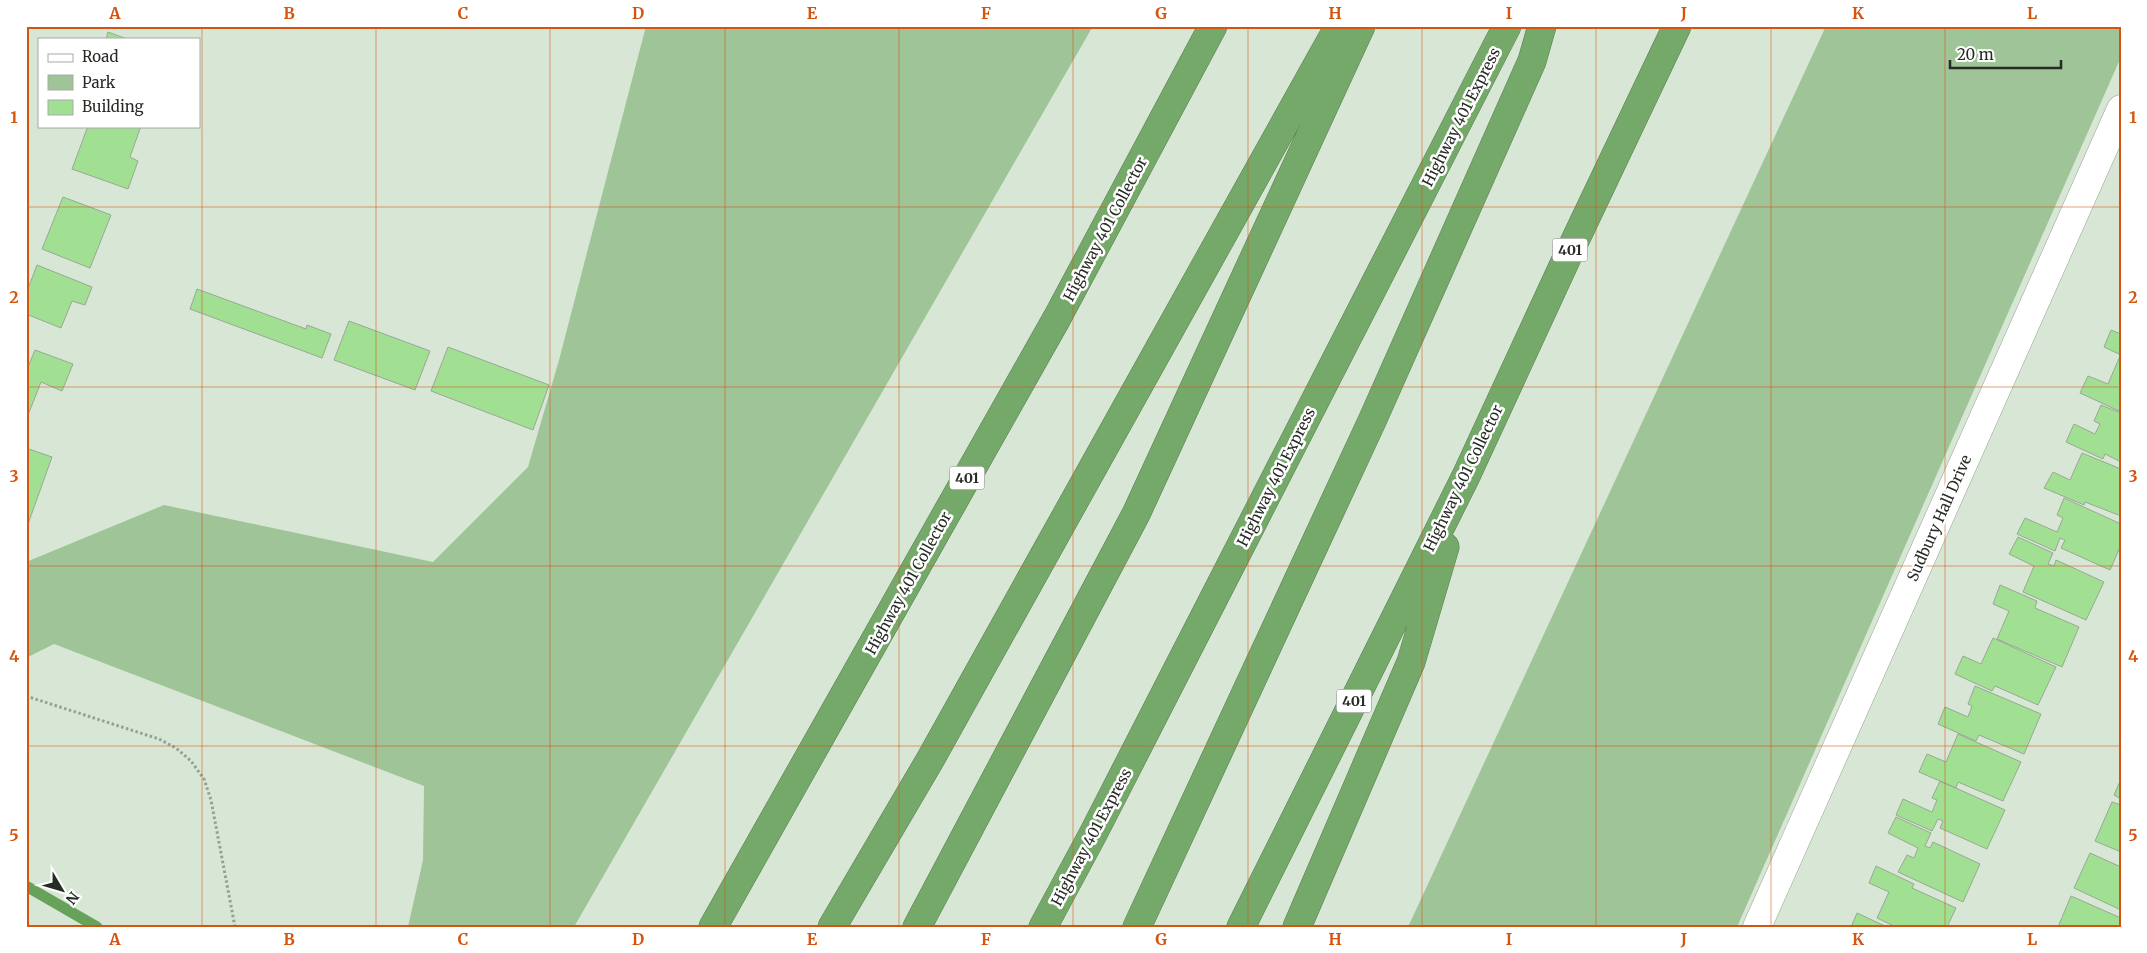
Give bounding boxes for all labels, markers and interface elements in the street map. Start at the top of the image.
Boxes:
text: A [108,3,121,23]
text: B [283,3,295,23]
text: C [458,3,468,23]
text: D [632,3,644,23]
text: E [807,3,818,23]
text: F [981,3,991,23]
text: G [1155,3,1167,23]
text: H [1328,3,1342,23]
text: I [1506,3,1512,23]
text: J [1680,3,1687,23]
text: K [1852,3,1864,23]
text: L [2027,3,2037,23]
legend [38,38,200,128]
scale bar [1950,38,2061,70]
street label: Highway 401 Express [1418,44,1504,190]
text: 20 m [1957,45,1994,64]
text: Road [82,47,118,66]
text: Park [82,73,116,92]
text: Building [82,97,144,116]
text: 1 [10,107,18,127]
text: 1 [2129,107,2137,127]
street label: Highway 401 Collector [1059,153,1151,304]
road number: 401 [1552,238,1588,262]
text: 2 [9,287,19,307]
text: 2 [2128,287,2138,307]
street label: Highway 401 Collector [1419,401,1507,554]
street label: Highway 401 Express [1233,404,1319,550]
street label: Sudbury Hall Drive [1903,452,1976,584]
text: 3 [9,466,19,486]
road number: 401 [950,466,984,489]
text: 3 [2128,466,2138,486]
street label: Highway 401 Collector [861,508,955,658]
text: 4 [9,646,19,666]
text: 4 [2128,646,2138,666]
road number: 401 [1336,689,1372,712]
street label: Highway 401 Express [1047,765,1135,909]
text: 5 [9,825,19,845]
text: 5 [2128,825,2138,845]
north arrow [38,866,88,916]
text: N [62,888,83,908]
text: A [108,929,121,949]
text: B [283,929,295,949]
text: C [458,929,468,949]
text: D [632,929,644,949]
text: E [807,929,818,949]
text: F [981,929,991,949]
text: G [1155,929,1167,949]
text: H [1328,929,1342,949]
text: I [1506,929,1512,949]
text: J [1680,929,1687,949]
text: K [1852,929,1864,949]
text: L [2027,929,2037,949]

